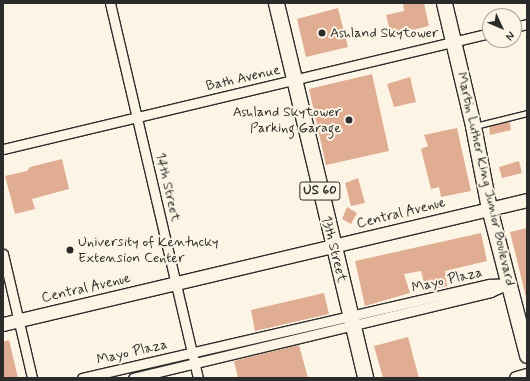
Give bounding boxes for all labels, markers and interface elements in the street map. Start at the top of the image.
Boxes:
north arrow [482,8,522,48]
place label: Ashland Skytower [330,25,438,41]
marker: Ashland Skytower [317,28,327,38]
text: N [502,28,517,43]
street label: Bath Avenue [204,61,282,95]
street label: Martin Luther King Junior Boulevard [453,72,519,286]
place label: Ashland Skytower Parking Garage [233,104,341,136]
marker: Ashland Skytower Parking Garage [344,115,354,125]
street label: 14th Street [152,151,184,223]
road number: US 60 [299,180,341,202]
street label: Central Avenue [353,193,449,233]
street label: 13th Street [318,214,350,284]
place label: University of Kentucky Extension Center [78,234,216,266]
marker: University of Kentucky Extension Center [65,245,75,255]
street label: Mayo Plaza [411,264,483,296]
street label: Central Avenue [38,269,134,307]
street label: Mayo Plaza [96,336,168,368]

